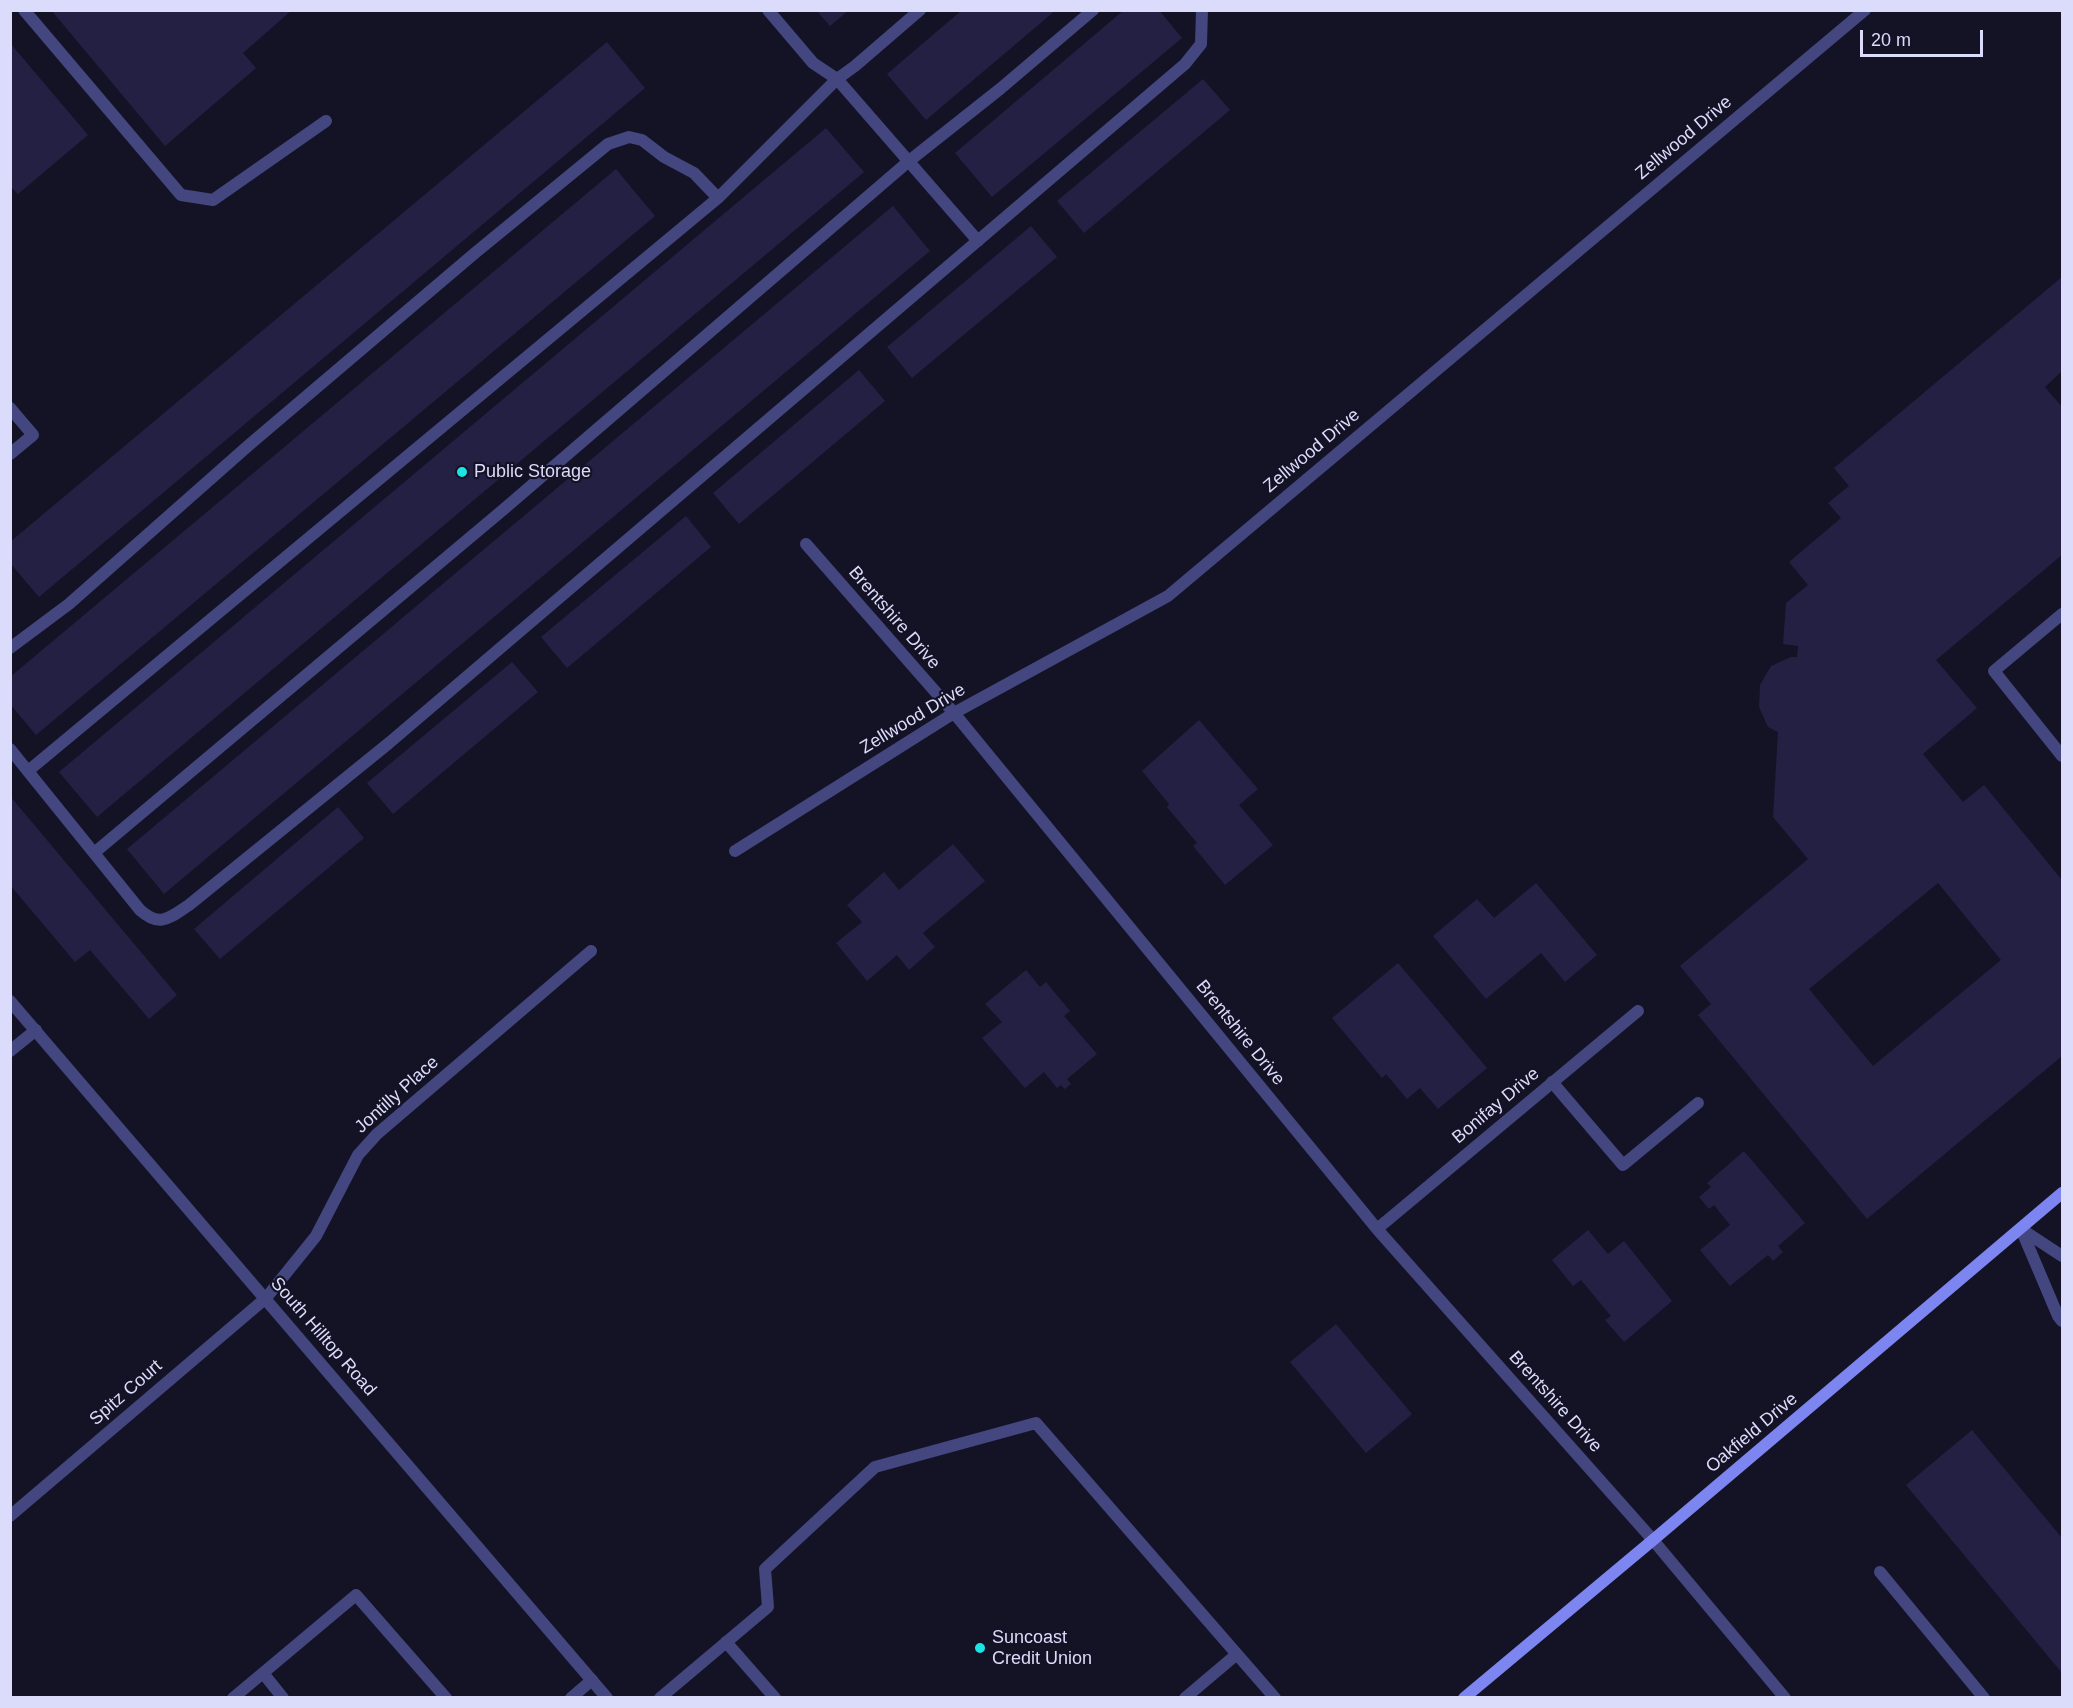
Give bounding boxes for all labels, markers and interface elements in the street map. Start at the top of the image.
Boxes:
scale bar [1863,18,1986,56]
text: 20 m [1871,30,1911,50]
street label: Zellwood Drive [1631,91,1737,185]
street label: Zellwood Drive [1259,404,1365,498]
place label: Public Storage [474,461,591,483]
marker: Public Storage [455,465,469,479]
street label: Brentshire Drive [844,562,944,674]
street label: Zellwood Drive [856,679,970,759]
street label: Brentshire Drive [1191,976,1289,1090]
street label: Jontilly Place [351,1052,443,1138]
street label: Bonifay Drive [1448,1063,1544,1149]
street label: South Hilltop Road [266,1273,380,1401]
street label: Brentshire Drive [1504,1347,1606,1457]
street label: Spitz Court [85,1356,167,1430]
street label: Oakfield Drive [1702,1388,1802,1478]
place label: Suncoast Credit Union [992,1627,1092,1670]
marker: Suncoast Credit Union [973,1641,987,1655]

